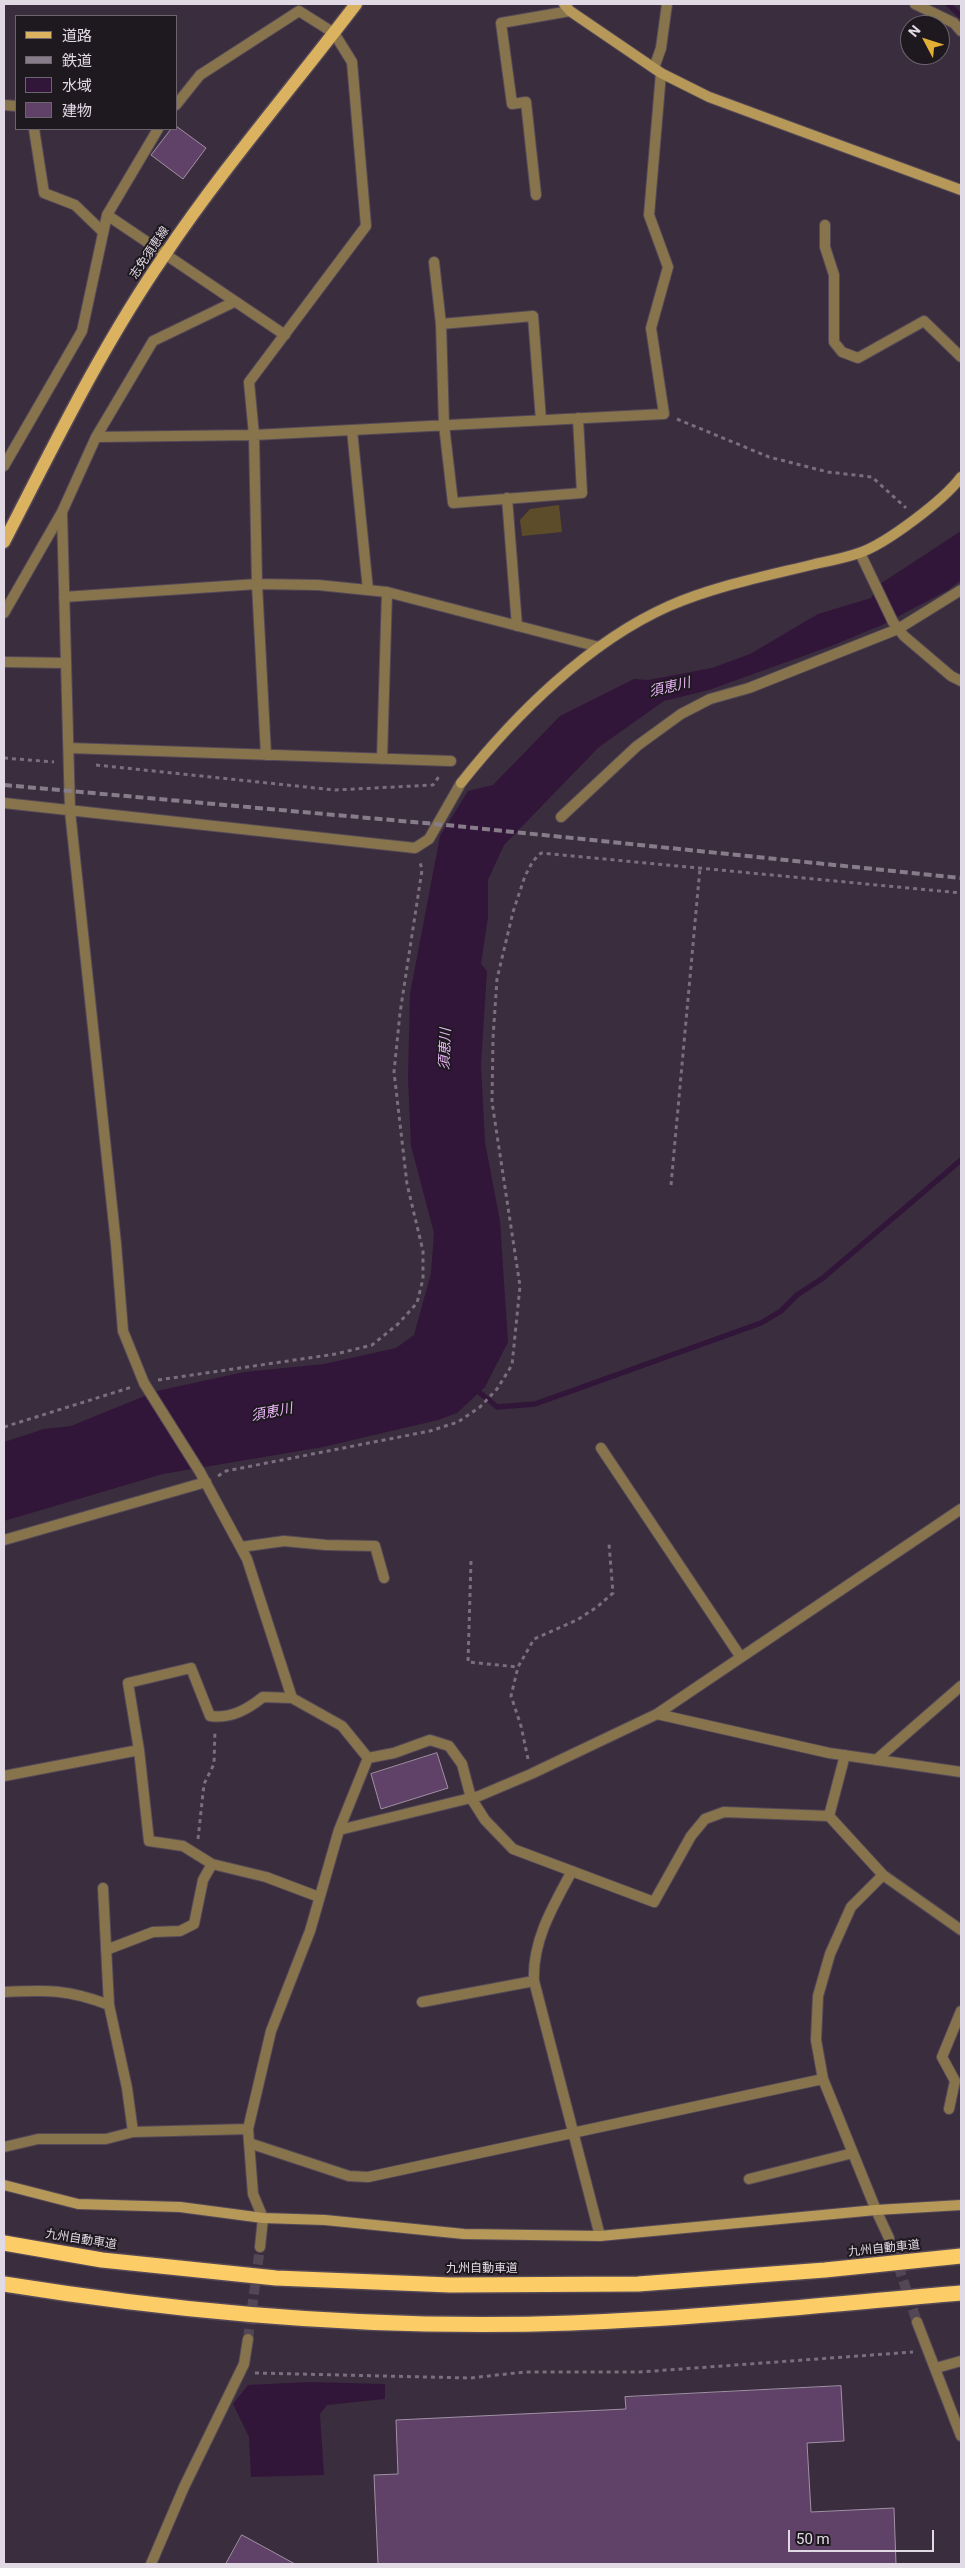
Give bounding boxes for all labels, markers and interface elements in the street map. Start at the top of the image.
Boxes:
legend [15,15,178,130]
north arrow [900,15,950,65]
text: N [905,22,924,40]
text: 道路 [62,27,92,45]
text: 鉄道 [62,52,92,70]
text: 水域 [62,77,92,95]
text: 建物 [62,102,92,120]
street label: 志免須恵線 [127,224,173,282]
water label: 須恵川 [648,675,692,701]
water label: 須恵川 [437,1028,455,1070]
water label: 須恵川 [250,1401,294,1425]
street label: 九州自動車道 [44,2227,118,2253]
street label: 九州自動車道 [847,2238,921,2260]
street label: 九州自動車道 [446,2262,518,2276]
scale bar [790,2520,936,2552]
text: 50 m [796,2530,830,2548]

